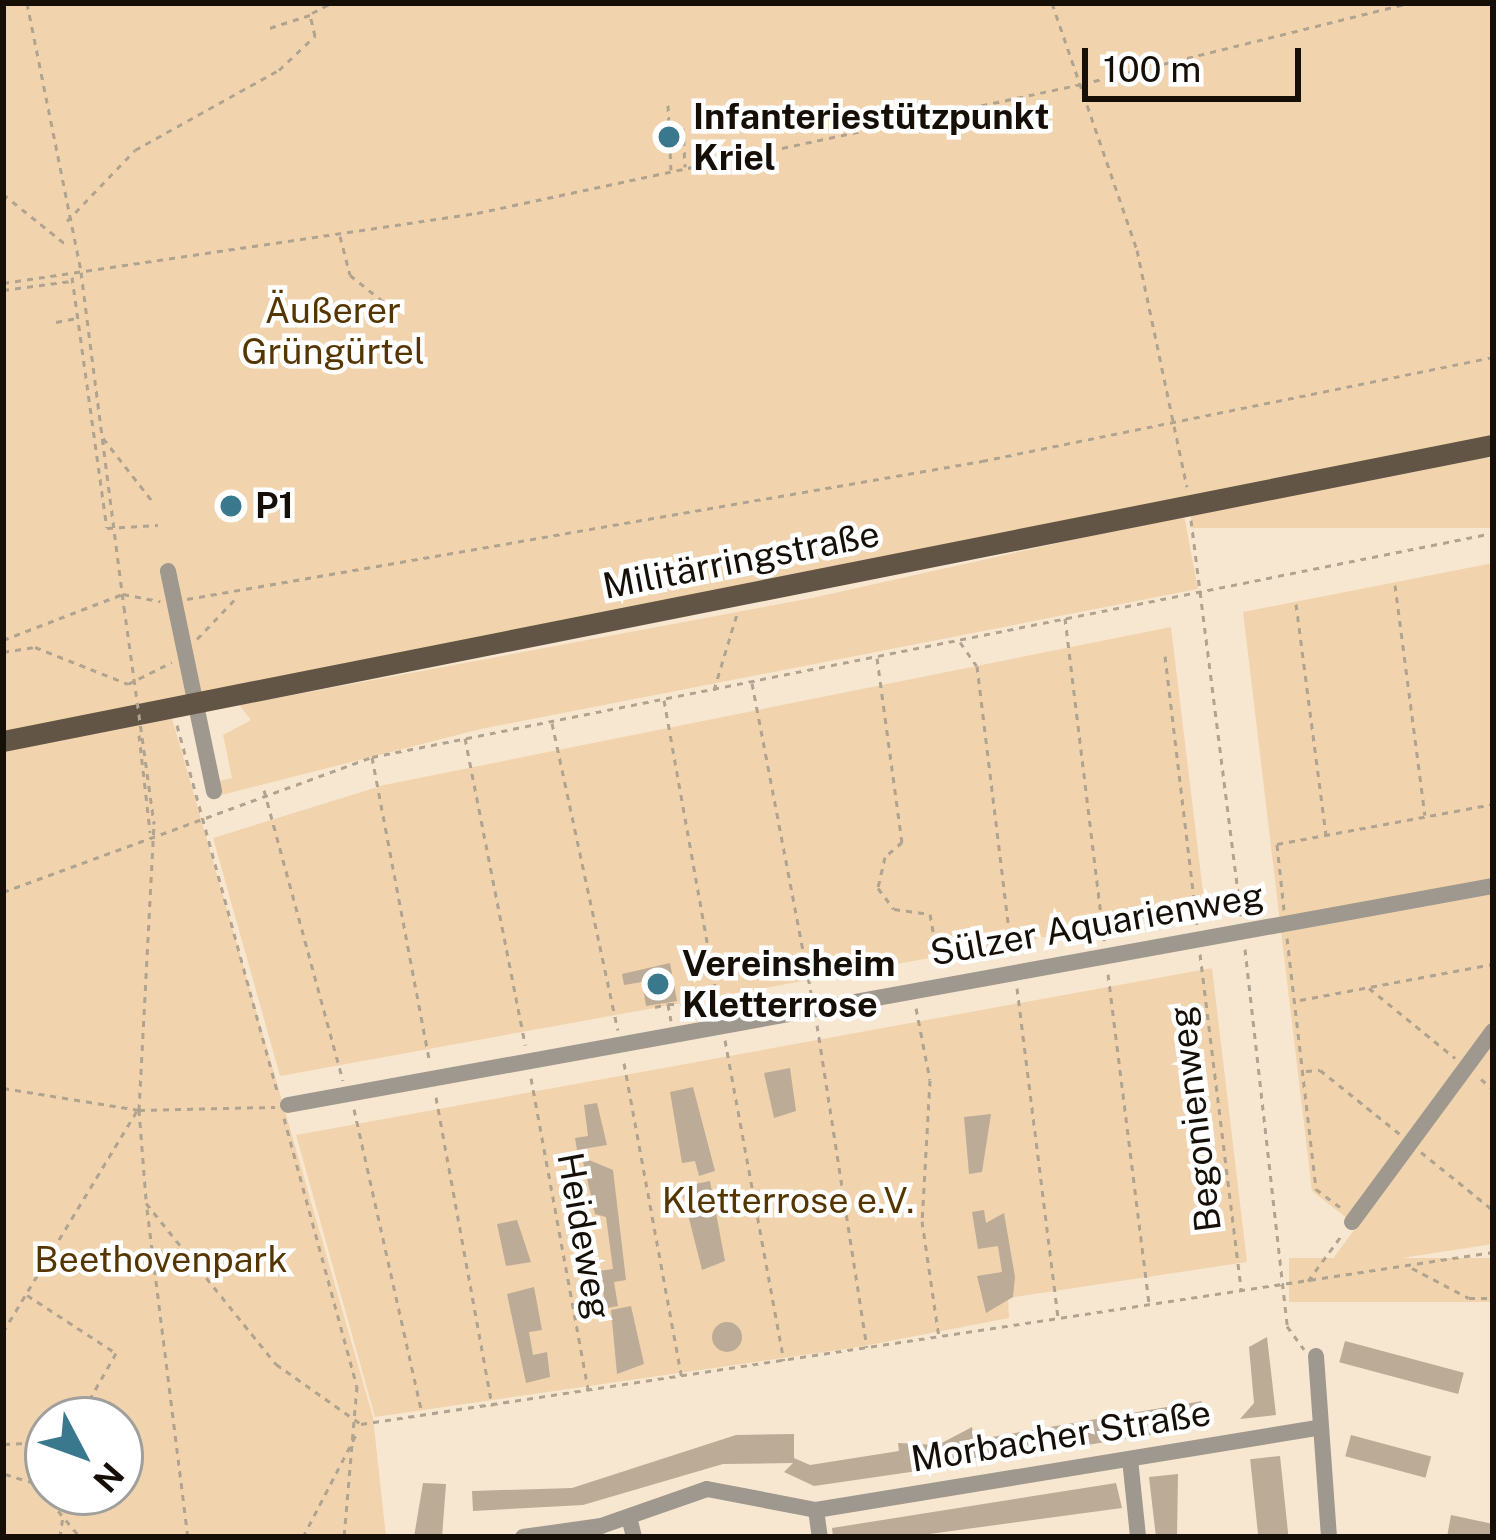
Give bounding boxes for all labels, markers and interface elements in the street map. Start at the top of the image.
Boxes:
scale bar [1088,24,1307,98]
text: 100 m [1103,48,1201,90]
place label: Infanteriestützpunkt Kriel [693,94,1050,179]
marker: Infanteriestützpunkt Kriel [656,124,682,150]
park label: Äußerer Grüngürtel [241,288,425,373]
place label: P1 [255,484,294,528]
marker: P1 [218,493,244,519]
street label: Militärringstraße [599,512,883,608]
street label: Sülzer Aquarienweg [927,873,1267,975]
place label: Vereinsheim Kletterrose [682,941,896,1026]
marker: Vereinsheim Kletterrose [645,971,671,997]
street label: Begonienweg [1160,1004,1230,1234]
street label: Heideweg [548,1149,620,1323]
park label: Kletterrose e.V. [661,1179,915,1223]
park label: Beethovenpark [34,1238,288,1282]
street label: Morbacher Straße [908,1391,1214,1481]
north arrow [24,1396,144,1516]
text: N [86,1455,132,1500]

